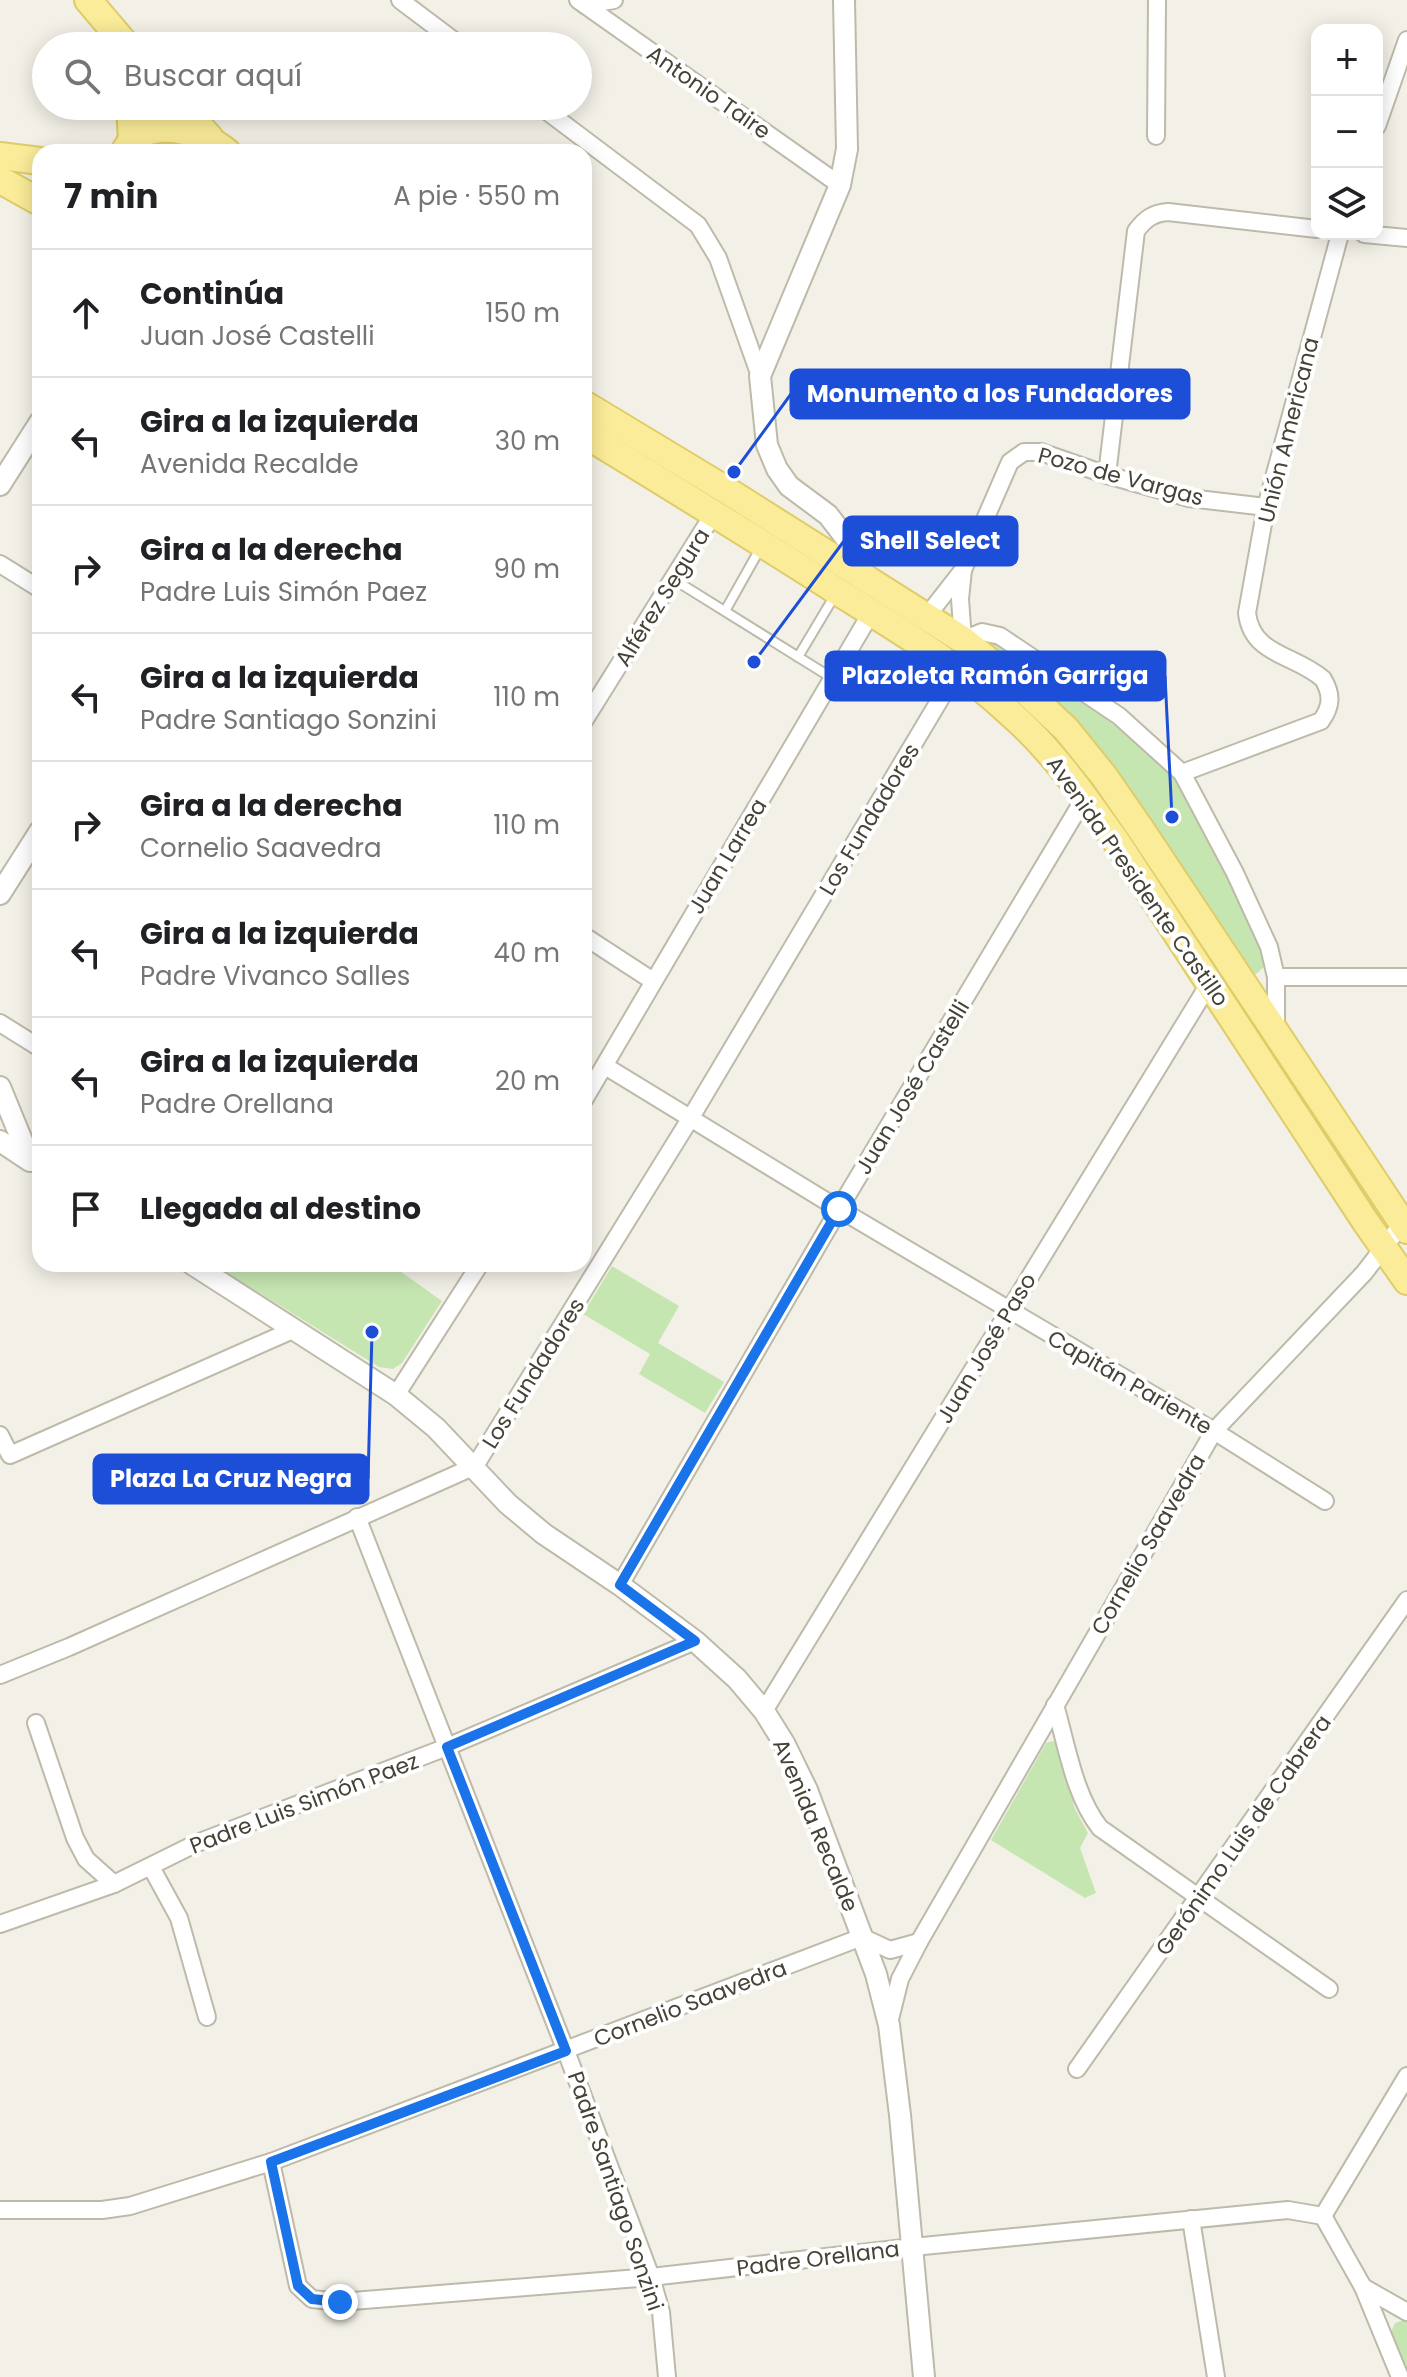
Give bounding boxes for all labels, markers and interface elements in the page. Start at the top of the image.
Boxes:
map controls [1311,24,1383,240]
button: + [1311,24,1383,96]
search box [32,32,592,120]
street label: Antonio Taire [641,38,777,147]
icon: search [60,54,104,98]
text: Buscar aquí [124,54,302,97]
button: − [1311,96,1383,168]
button: layers [1311,168,1383,240]
text: 7 min [64,172,158,220]
text: A pie · 550 m [393,178,560,214]
text: Continúa [140,272,284,315]
icon: ahead [64,291,108,335]
text: 150 m [485,295,560,331]
text: Juan José Castelli [140,318,375,354]
street label: Unión Americana [1250,334,1327,526]
callout: Monumento a los Fundadores [791,370,1189,418]
text: Monumento a los Fundadores [807,377,1173,410]
text: Gira a la izquierda [140,400,419,443]
icon: left [64,419,108,463]
text: 30 m [495,423,560,459]
street label: Pozo de Vargas [1035,439,1207,514]
text: Avenida Recalde [140,446,359,482]
callout: Shell Select [844,517,1017,565]
street label: Alférez Segura [608,522,717,672]
text: Shell Select [860,524,1000,557]
text: Gira a la derecha [140,528,403,571]
icon: right [64,547,108,591]
text: 90 m [494,551,560,587]
text: Padre Luis Simón Paez [140,574,427,610]
callout: Plazoleta Ramón Garriga [826,652,1165,700]
text: Gira a la izquierda [140,656,419,699]
text: Plazoleta Ramón Garriga [841,659,1149,692]
icon: left [64,675,108,719]
text: 110 m [493,679,560,715]
text: Padre Santiago Sonzini [140,702,437,738]
street label: Los Fundadores [812,737,927,901]
street label: Avenida Presidente Castillo [1039,750,1236,1013]
text: Gira a la derecha [140,784,403,827]
street label: Juan Larrea [681,793,774,920]
icon: right [64,803,108,847]
text: 110 m [493,807,560,843]
text: Cornelio Saavedra [140,830,382,866]
text: Gira a la izquierda [140,912,419,955]
icon: left [64,931,108,975]
text: 40 m [494,935,560,971]
text: Padre Vivanco Salles [140,958,410,994]
street label: Juan José Castelli [848,994,977,1180]
text: Gira a la izquierda [140,1040,419,1083]
icon: left [64,1059,108,1103]
text: 20 m [495,1063,560,1099]
text: Padre Orellana [140,1086,334,1122]
icon: arrive [64,1187,108,1231]
text: Llegada al destino [140,1187,421,1230]
route start [821,1191,857,1227]
street label: Juan José Paso [929,1267,1044,1429]
street label: Los Fundadores [475,1292,592,1455]
street label: Capitán Pariente [1042,1323,1218,1442]
street label: Cornelio Saavedra [1084,1448,1213,1640]
callout: Plaza La Cruz Negra [94,1455,368,1503]
text: Plaza La Cruz Negra [110,1462,352,1495]
street label: Gerónimo Luis de Cabrera [1148,1709,1339,1962]
street label: Avenida Recalde [765,1734,866,1916]
street label: Padre Luis Simón Paez [185,1745,423,1861]
street label: Cornelio Saavedra [589,1952,791,2055]
street label: Padre Santiago Sonzini [560,2067,671,2315]
street label: Padre Orellana [735,2233,901,2284]
route end [322,2284,358,2320]

